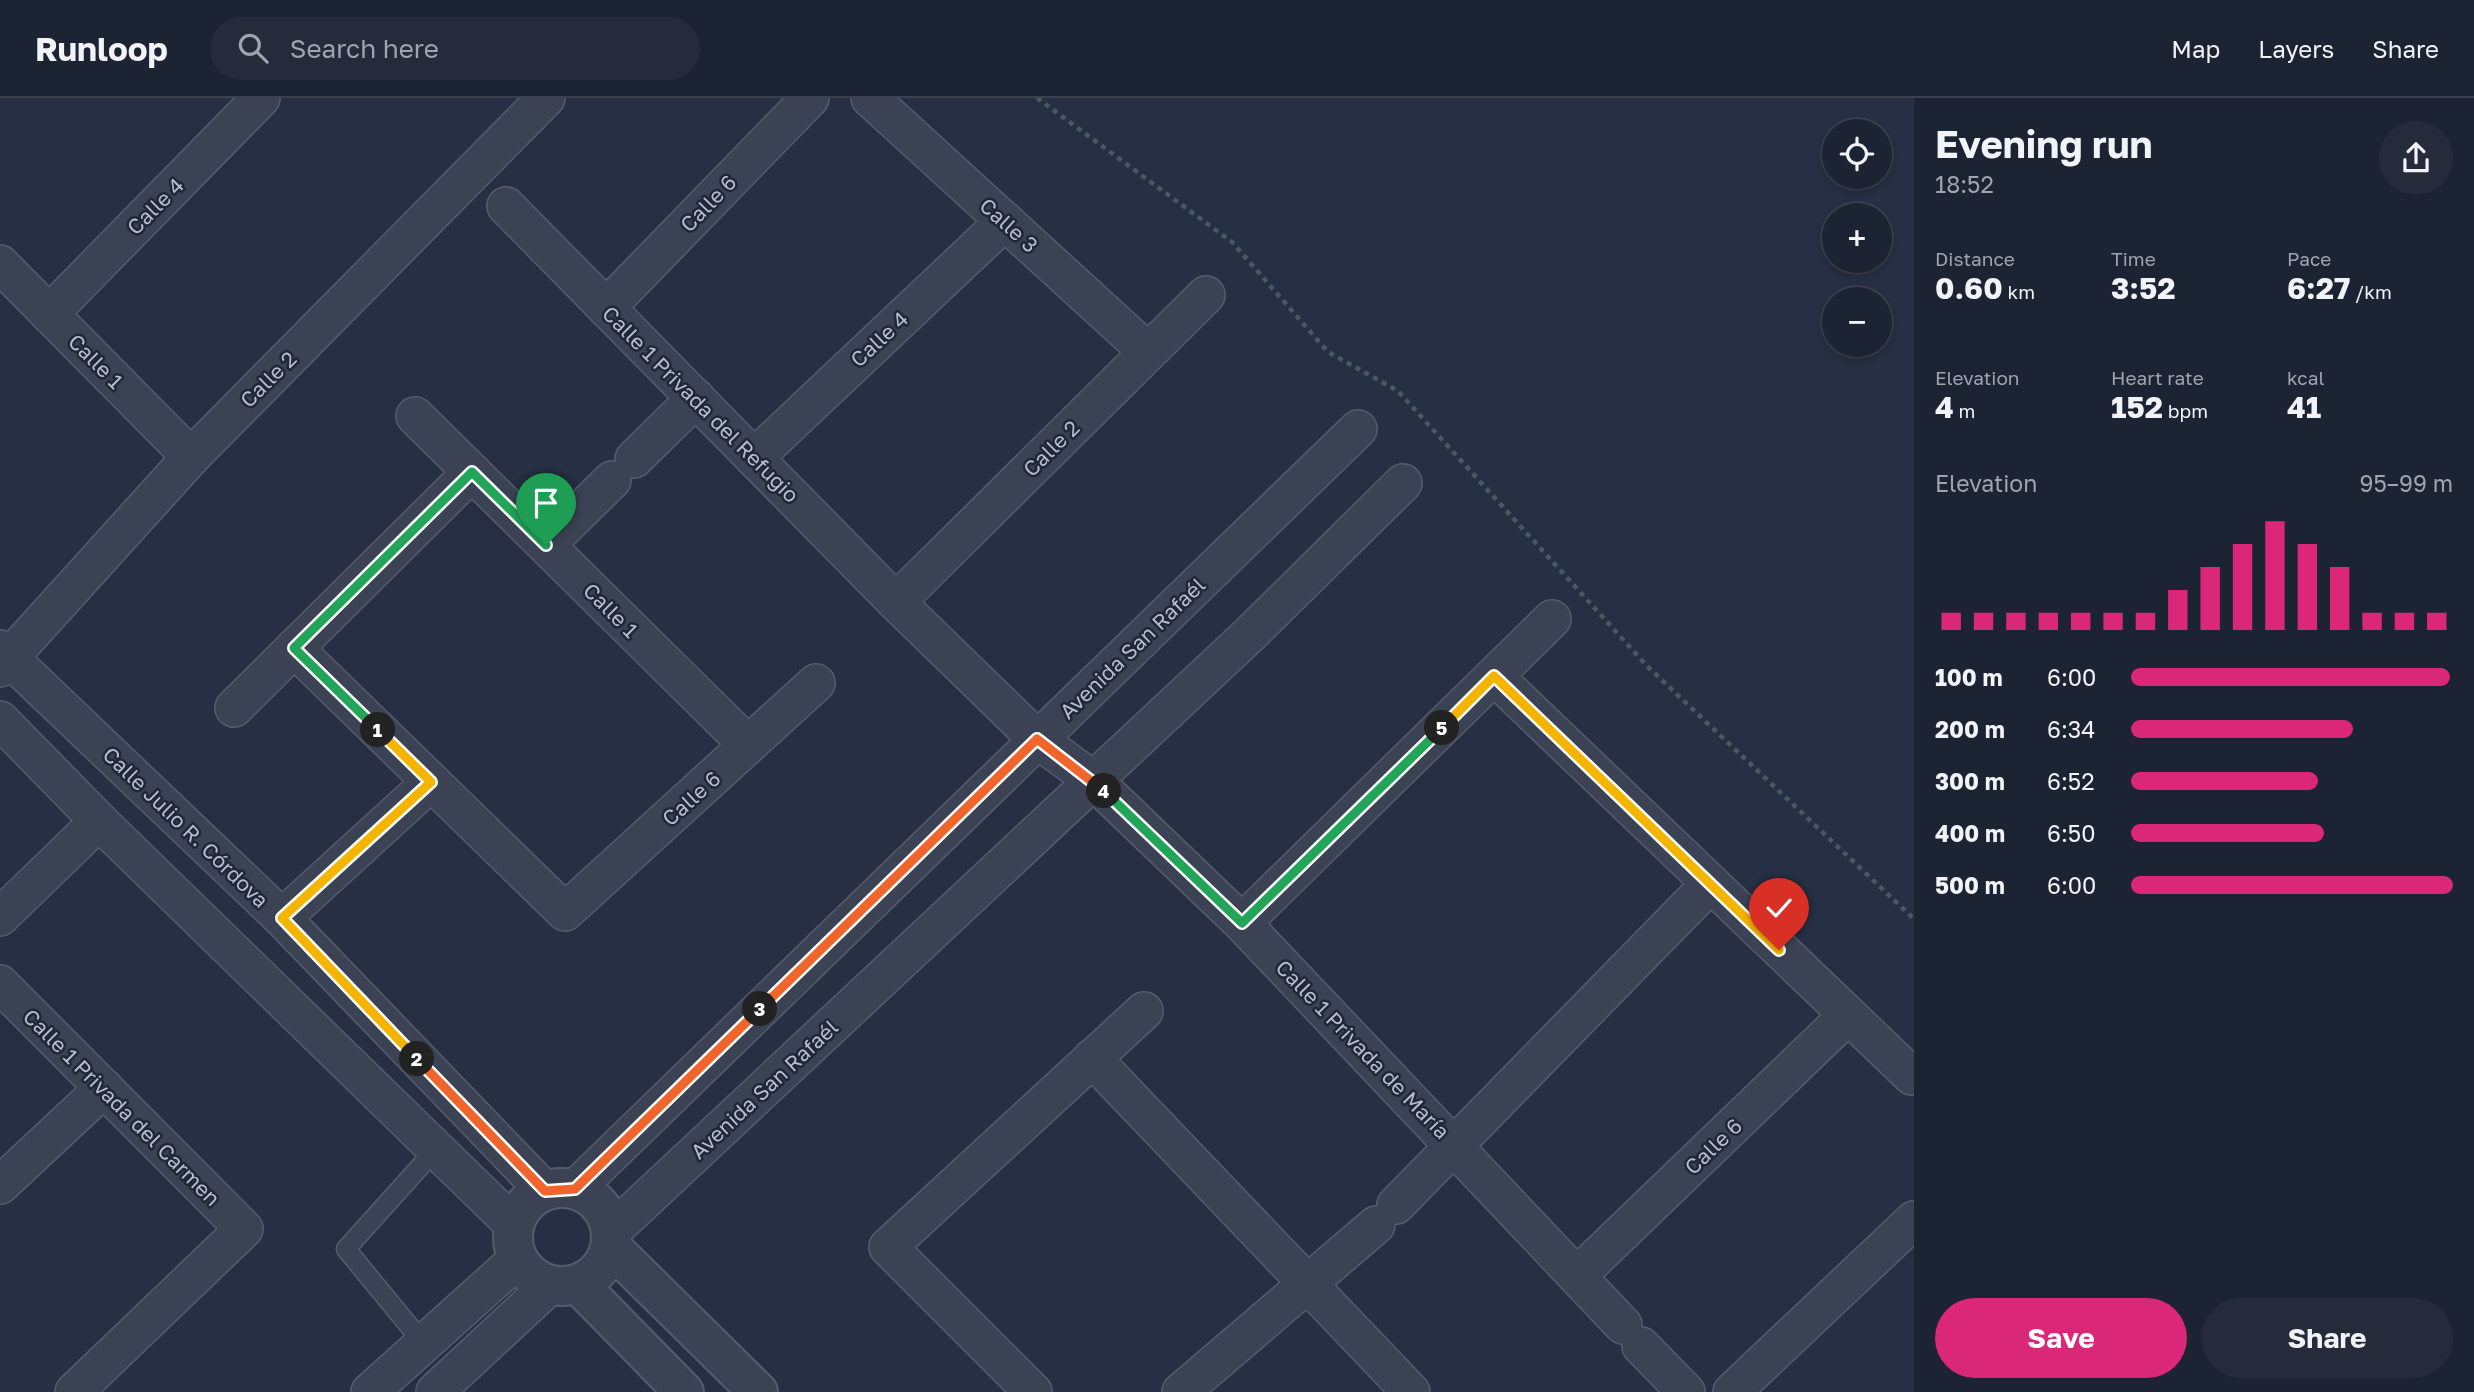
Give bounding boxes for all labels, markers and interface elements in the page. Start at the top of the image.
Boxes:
search box [210,17,700,80]
text: Runloop [35,29,168,68]
icon: search [234,29,272,67]
text: Search here [290,33,439,64]
text: Map [2171,34,2220,63]
text: Layers [2258,34,2334,63]
text: Share [2372,34,2439,63]
map controls [1822,119,1892,357]
button: locate [1822,119,1892,189]
text: Evening run [1935,121,2153,166]
button: share [2379,121,2453,195]
street label: Calle 6 [675,169,741,237]
text: 18:52 [1935,170,1994,198]
street label: Calle 4 [121,172,189,240]
street label: Calle 3 [975,192,1043,258]
button: + [1822,203,1892,273]
text: Distance [1935,247,2015,270]
text: Time [2111,247,2156,270]
text: Pace [2287,247,2331,270]
text: 0.60 [1935,270,2003,306]
text: 3:52 [2111,270,2176,306]
text: 6:27 [2287,270,2350,306]
text: km [2003,280,2035,303]
text: /km [2350,280,2392,303]
button: − [1822,287,1892,357]
street label: Calle 1 Privada del Refugio [597,300,805,508]
street label: Calle 4 [845,306,913,372]
street label: Calle 1 [63,328,129,394]
street label: Calle 2 [234,345,302,413]
text: Elevation [1935,366,2020,389]
text: Heart rate [2111,366,2204,389]
text: kcal [2287,366,2325,389]
text: 4 [1935,389,1954,425]
text: 152 [2111,389,2163,425]
text: 41 [2287,389,2321,425]
text: m [1954,399,1975,422]
text: bpm [2163,399,2208,422]
street label: Calle 2 [1017,414,1085,482]
text: Elevation [1935,469,2037,497]
text: 95–99 m [2360,469,2453,497]
pin [516,473,576,545]
icon: arrive [527,484,565,522]
street label: Avenida San Rafaél [1054,572,1210,724]
street label: Calle 1 [578,577,644,643]
text: 100 m [1935,663,2003,691]
text: 6:00 [2047,663,2096,691]
pin: 5 [1424,710,1460,746]
pin: 1 [360,712,396,748]
text: 200 m [1935,715,2005,743]
text: 6:34 [2047,715,2095,743]
text: 5 [1436,716,1447,739]
text: 1 [373,718,382,741]
street label: Calle Julio R. Córdova [98,741,274,913]
street label: Calle 6 [656,765,726,831]
text: 300 m [1935,767,2005,795]
text: 6:52 [2047,767,2095,795]
pin: 4 [1086,774,1122,808]
text: 4 [1098,779,1109,802]
text: 400 m [1935,819,2005,847]
text: 6:50 [2047,819,2095,847]
text: 500 m [1935,871,2005,899]
text: 6:00 [2047,871,2096,899]
pin [1749,878,1809,950]
icon: check [1760,889,1798,927]
street label: Calle 1 Privada de María [1271,954,1455,1144]
pin: 3 [742,992,778,1026]
text: 3 [754,997,765,1020]
street label: Calle 1 Privada del Carmen [18,1003,226,1211]
street label: Avenida San Rafaél [685,1014,843,1164]
pin: 2 [400,1042,434,1076]
text: 2 [411,1047,422,1070]
street label: Calle 6 [1679,1113,1747,1179]
button: Save [1935,1298,2187,1378]
button: Share [2201,1298,2453,1378]

